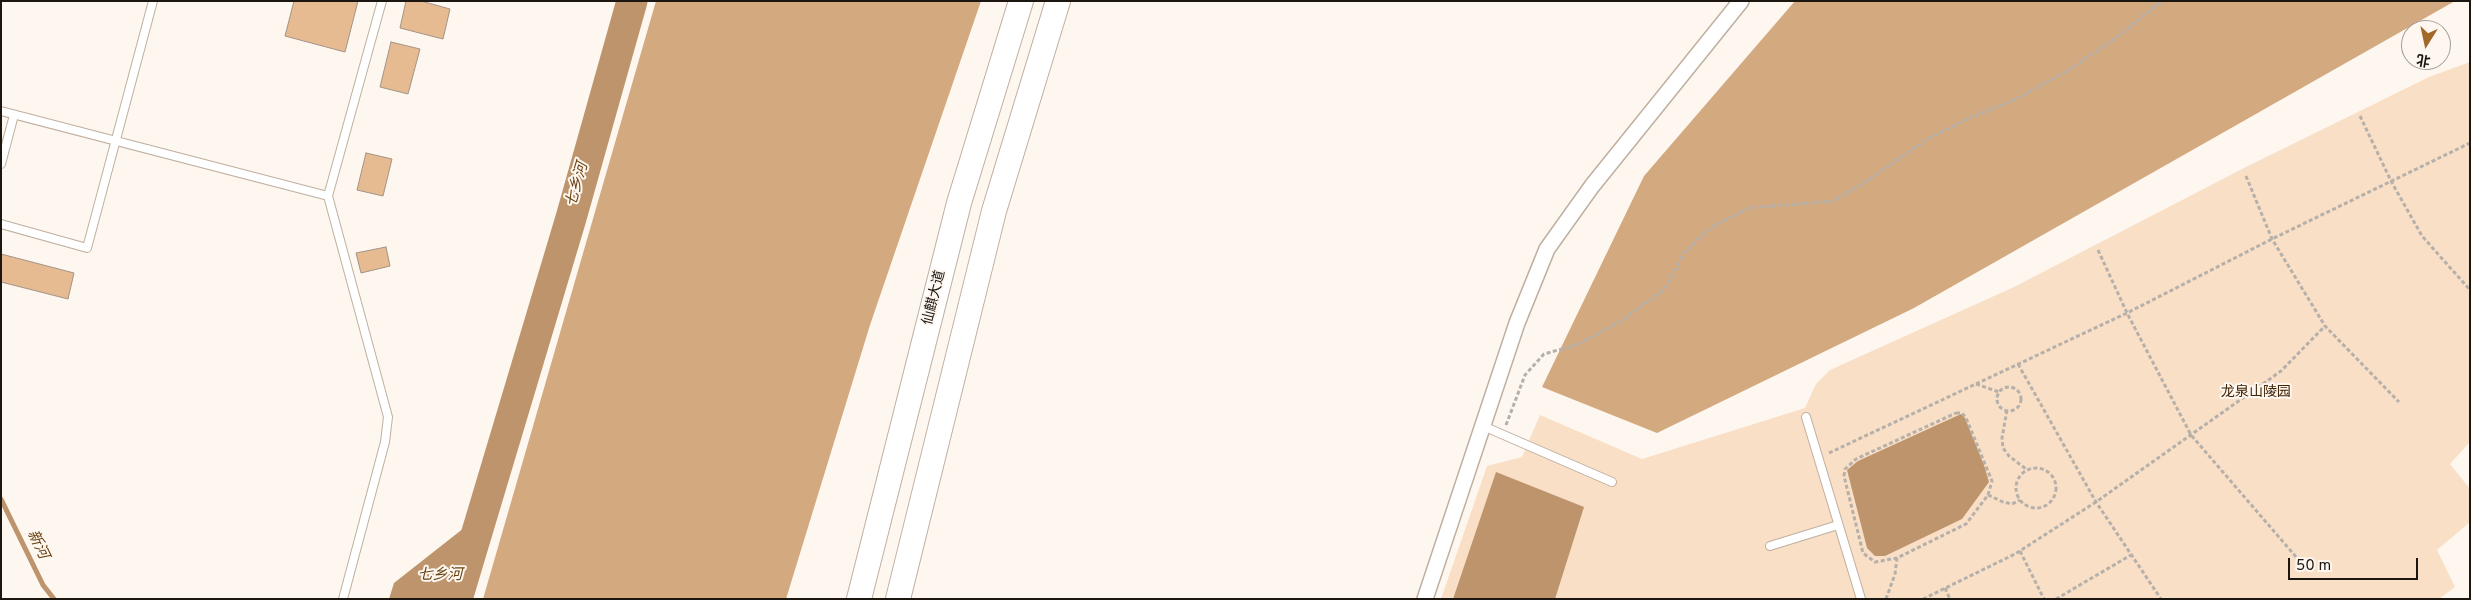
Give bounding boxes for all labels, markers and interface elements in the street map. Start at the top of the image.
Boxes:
north arrow [2401,20,2451,70]
text: 北 [2415,50,2432,69]
water label: 七乡河 [563,161,593,209]
street label: 仙麒大道 [920,269,950,327]
park label: 龙泉山陵园 [2221,385,2291,401]
water label: 新河 [22,528,52,562]
scale bar [2291,548,2421,580]
text: 50 m [2296,557,2331,576]
water label: 七乡河 [418,567,462,585]

